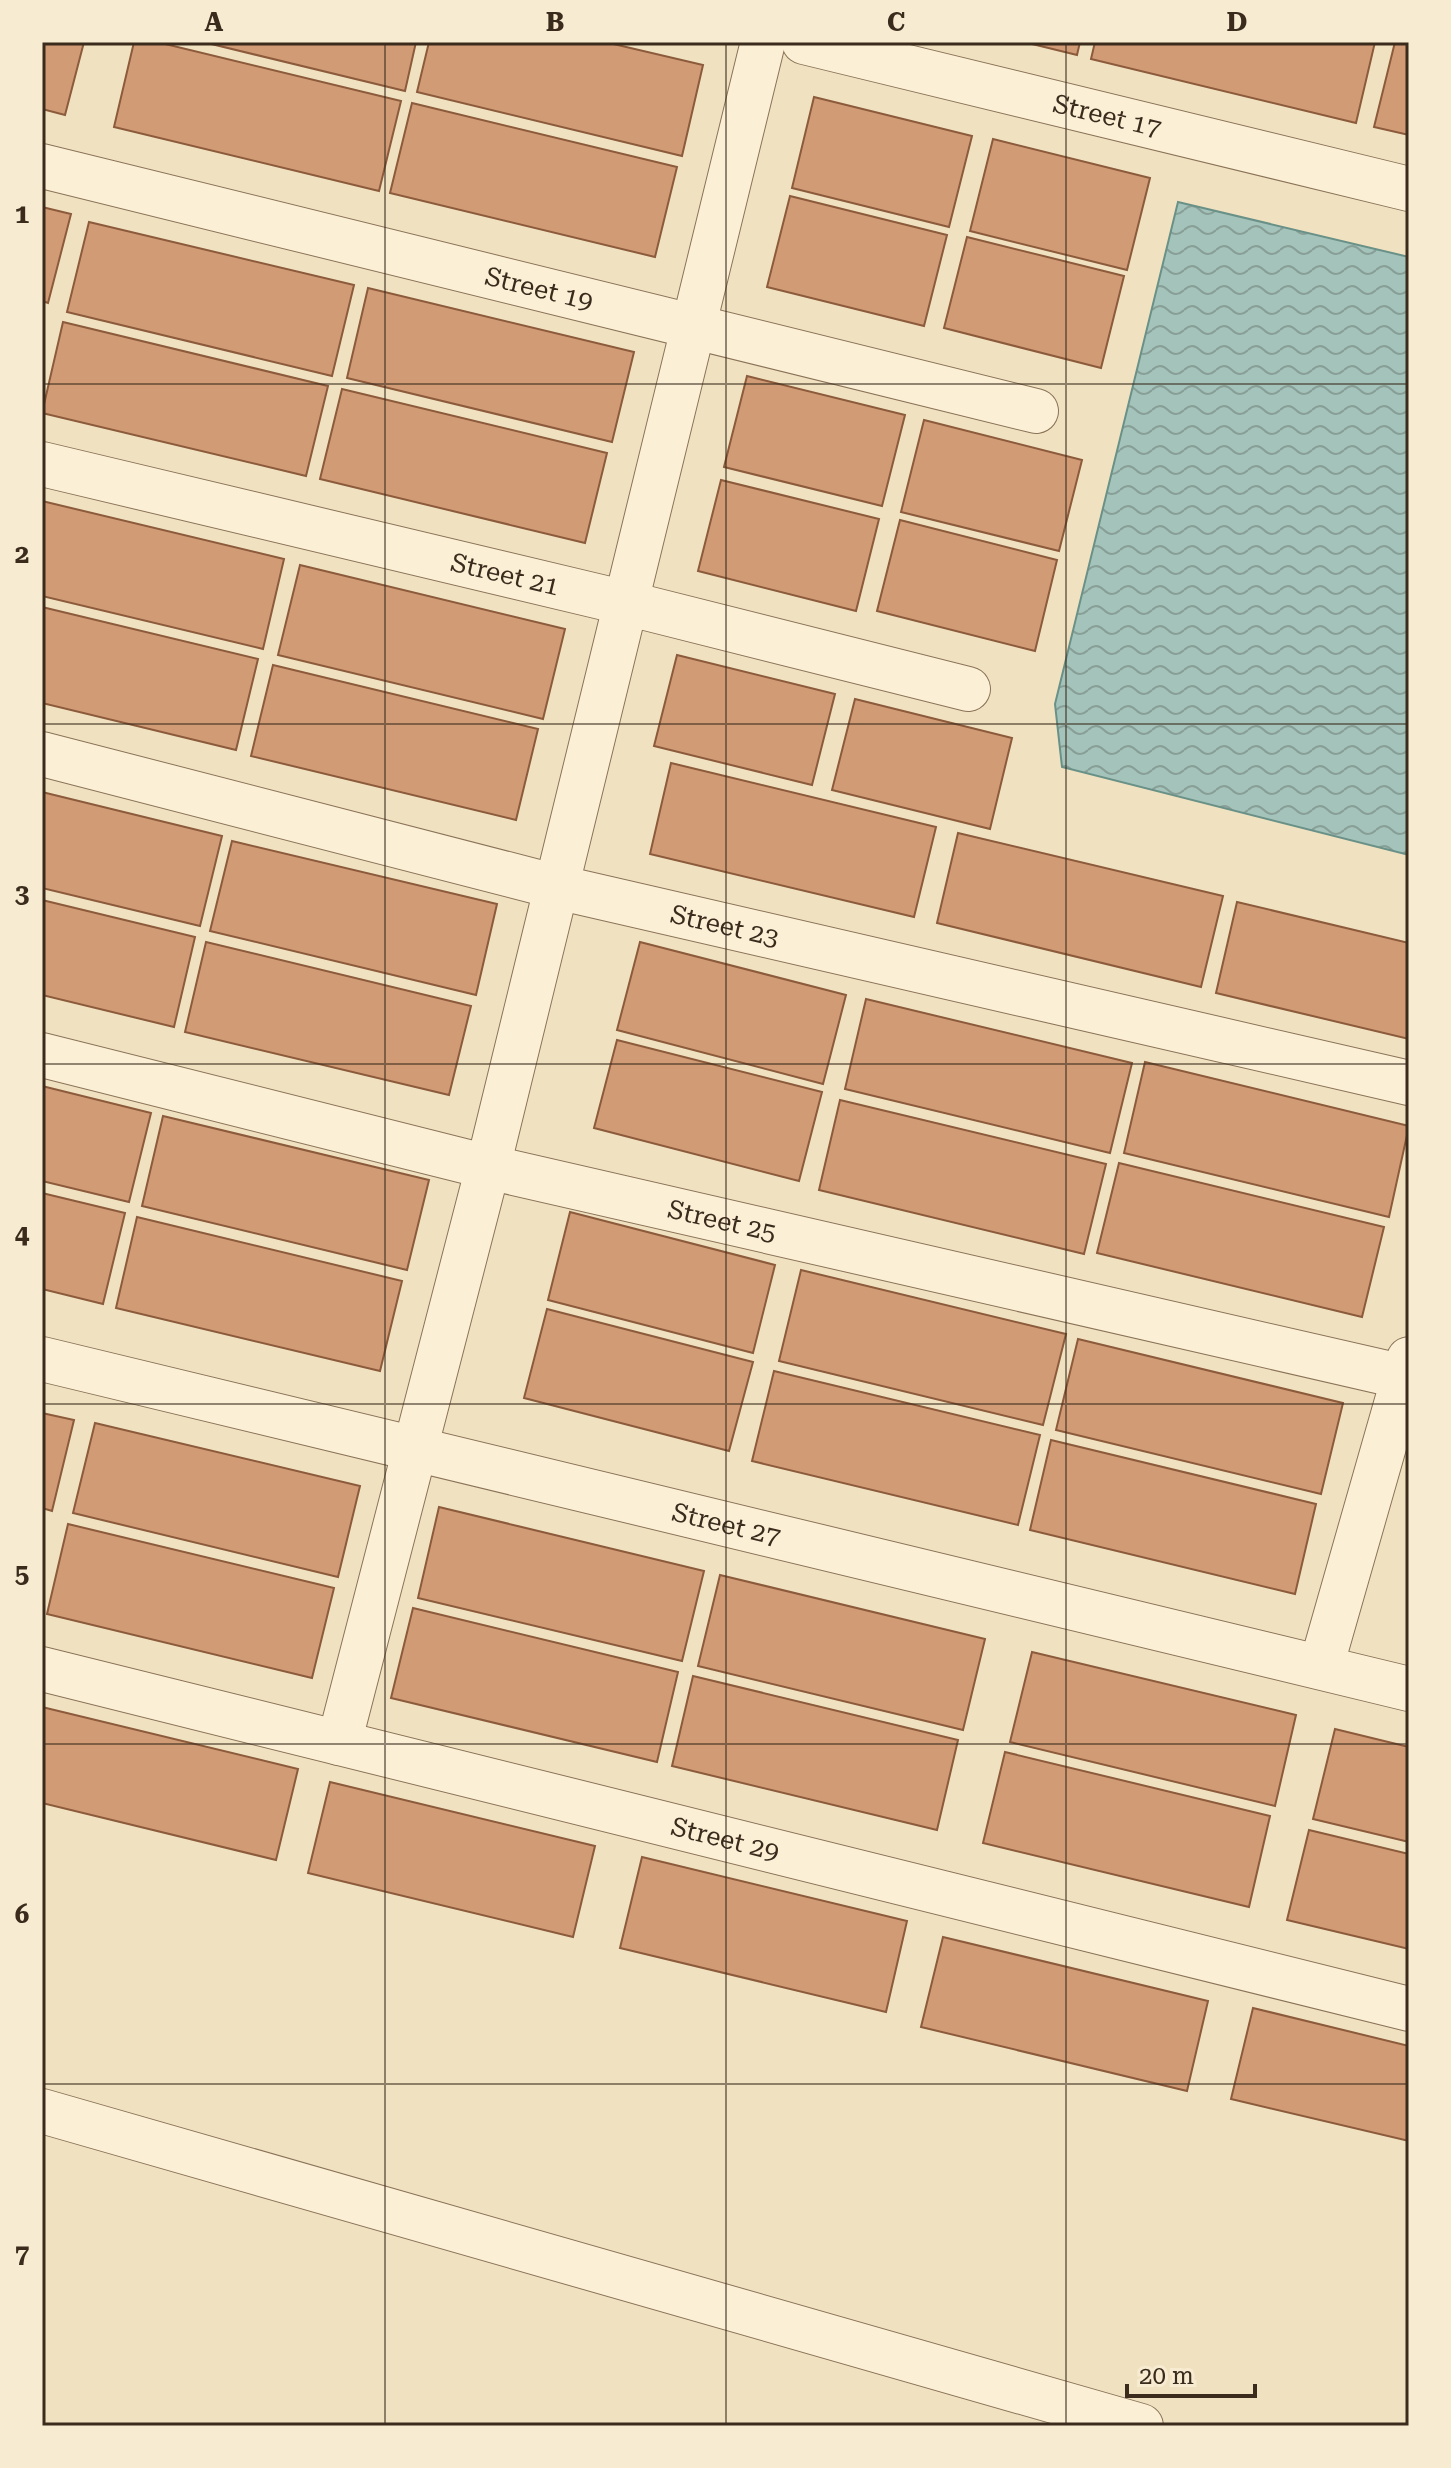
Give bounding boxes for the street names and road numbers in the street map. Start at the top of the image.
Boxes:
street label: Street 17 [1050,88,1164,143]
street label: Street 19 [482,261,596,316]
street label: Street 21 [448,547,562,602]
street label: Street 23 [668,899,782,953]
street label: Street 25 [665,1194,779,1248]
street label: Street 27 [669,1497,783,1552]
street label: Street 29 [668,1811,782,1867]

